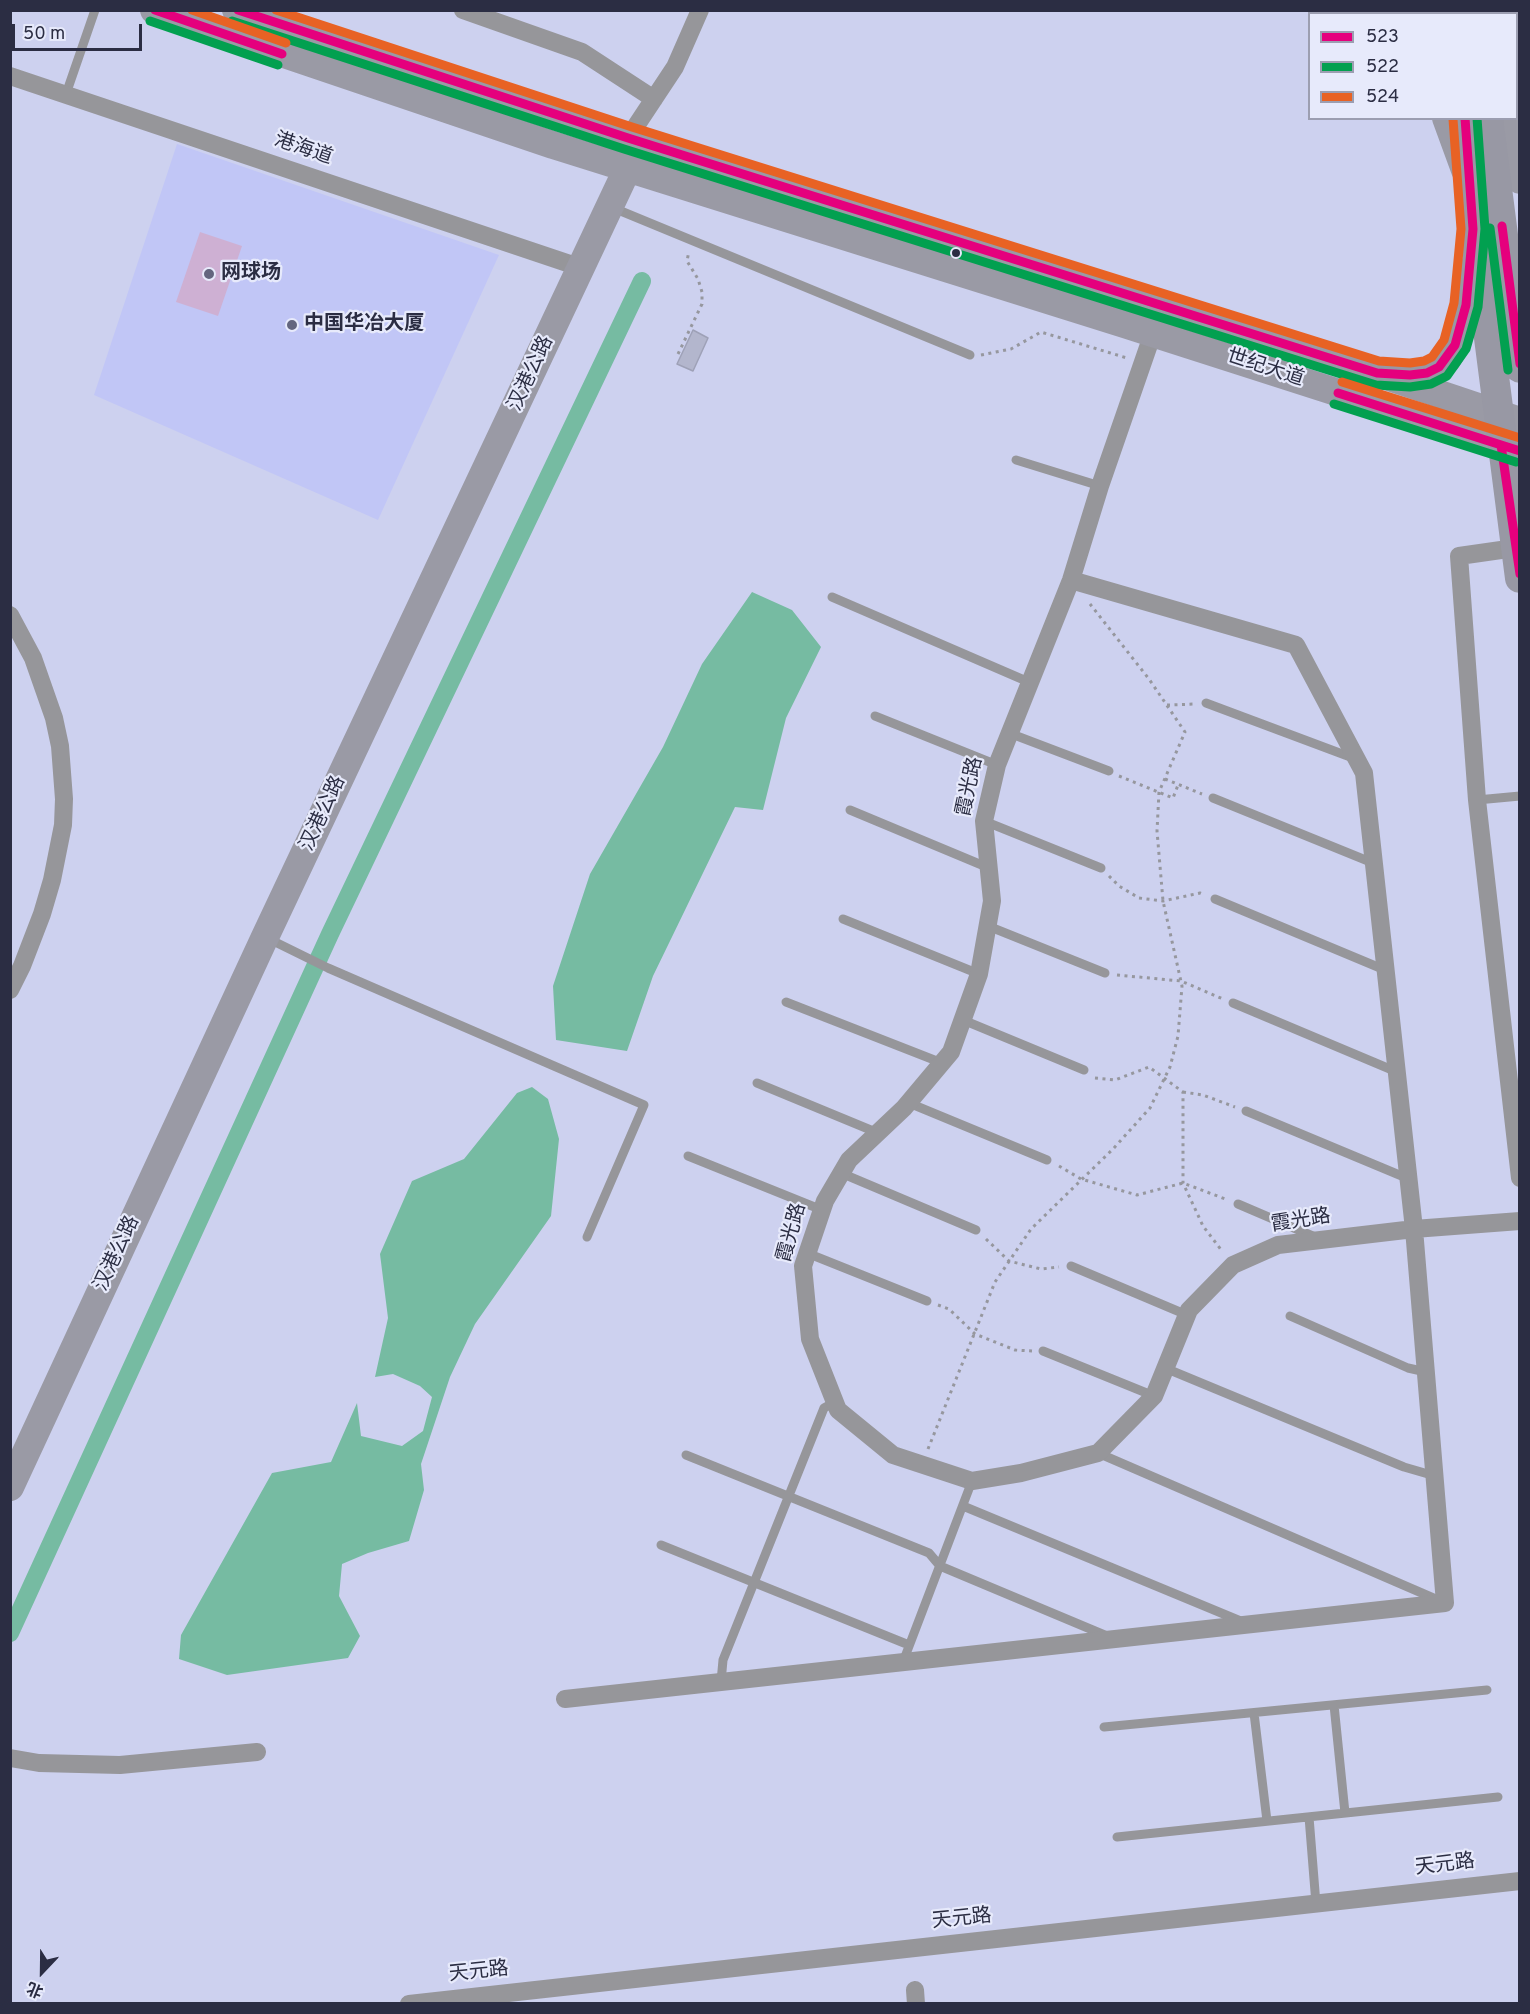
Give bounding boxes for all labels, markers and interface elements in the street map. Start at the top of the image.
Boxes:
scale bar [15,12,146,50]
legend [1308,12,1518,120]
text: 50 m [23,23,65,46]
text: 523 [1366,26,1399,49]
text: 522 [1366,56,1399,79]
text: 524 [1366,86,1399,109]
street label: 港海道 [271,129,335,171]
unlabelled marker [950,247,962,259]
place label: 网球场 [221,262,281,286]
marker: 网球场 [202,267,216,281]
place label: 中国华冶大厦 [304,313,424,337]
marker: 中国华冶大厦 [285,318,299,332]
street label: 汉港公路 [504,333,560,415]
street label: 世纪大道 [1223,345,1307,393]
street label: 霞光路 [953,755,989,819]
street label: 汉港公路 [296,773,352,855]
street label: 霞光路 [774,1201,812,1265]
street label: 霞光路 [1269,1205,1333,1239]
street label: 汉港公路 [90,1213,146,1295]
street label: 天元路 [1414,1850,1476,1882]
street label: 天元路 [931,1905,993,1935]
north arrow [12,1942,72,2002]
street label: 天元路 [448,1958,510,1988]
text: 北 [24,1976,46,2001]

